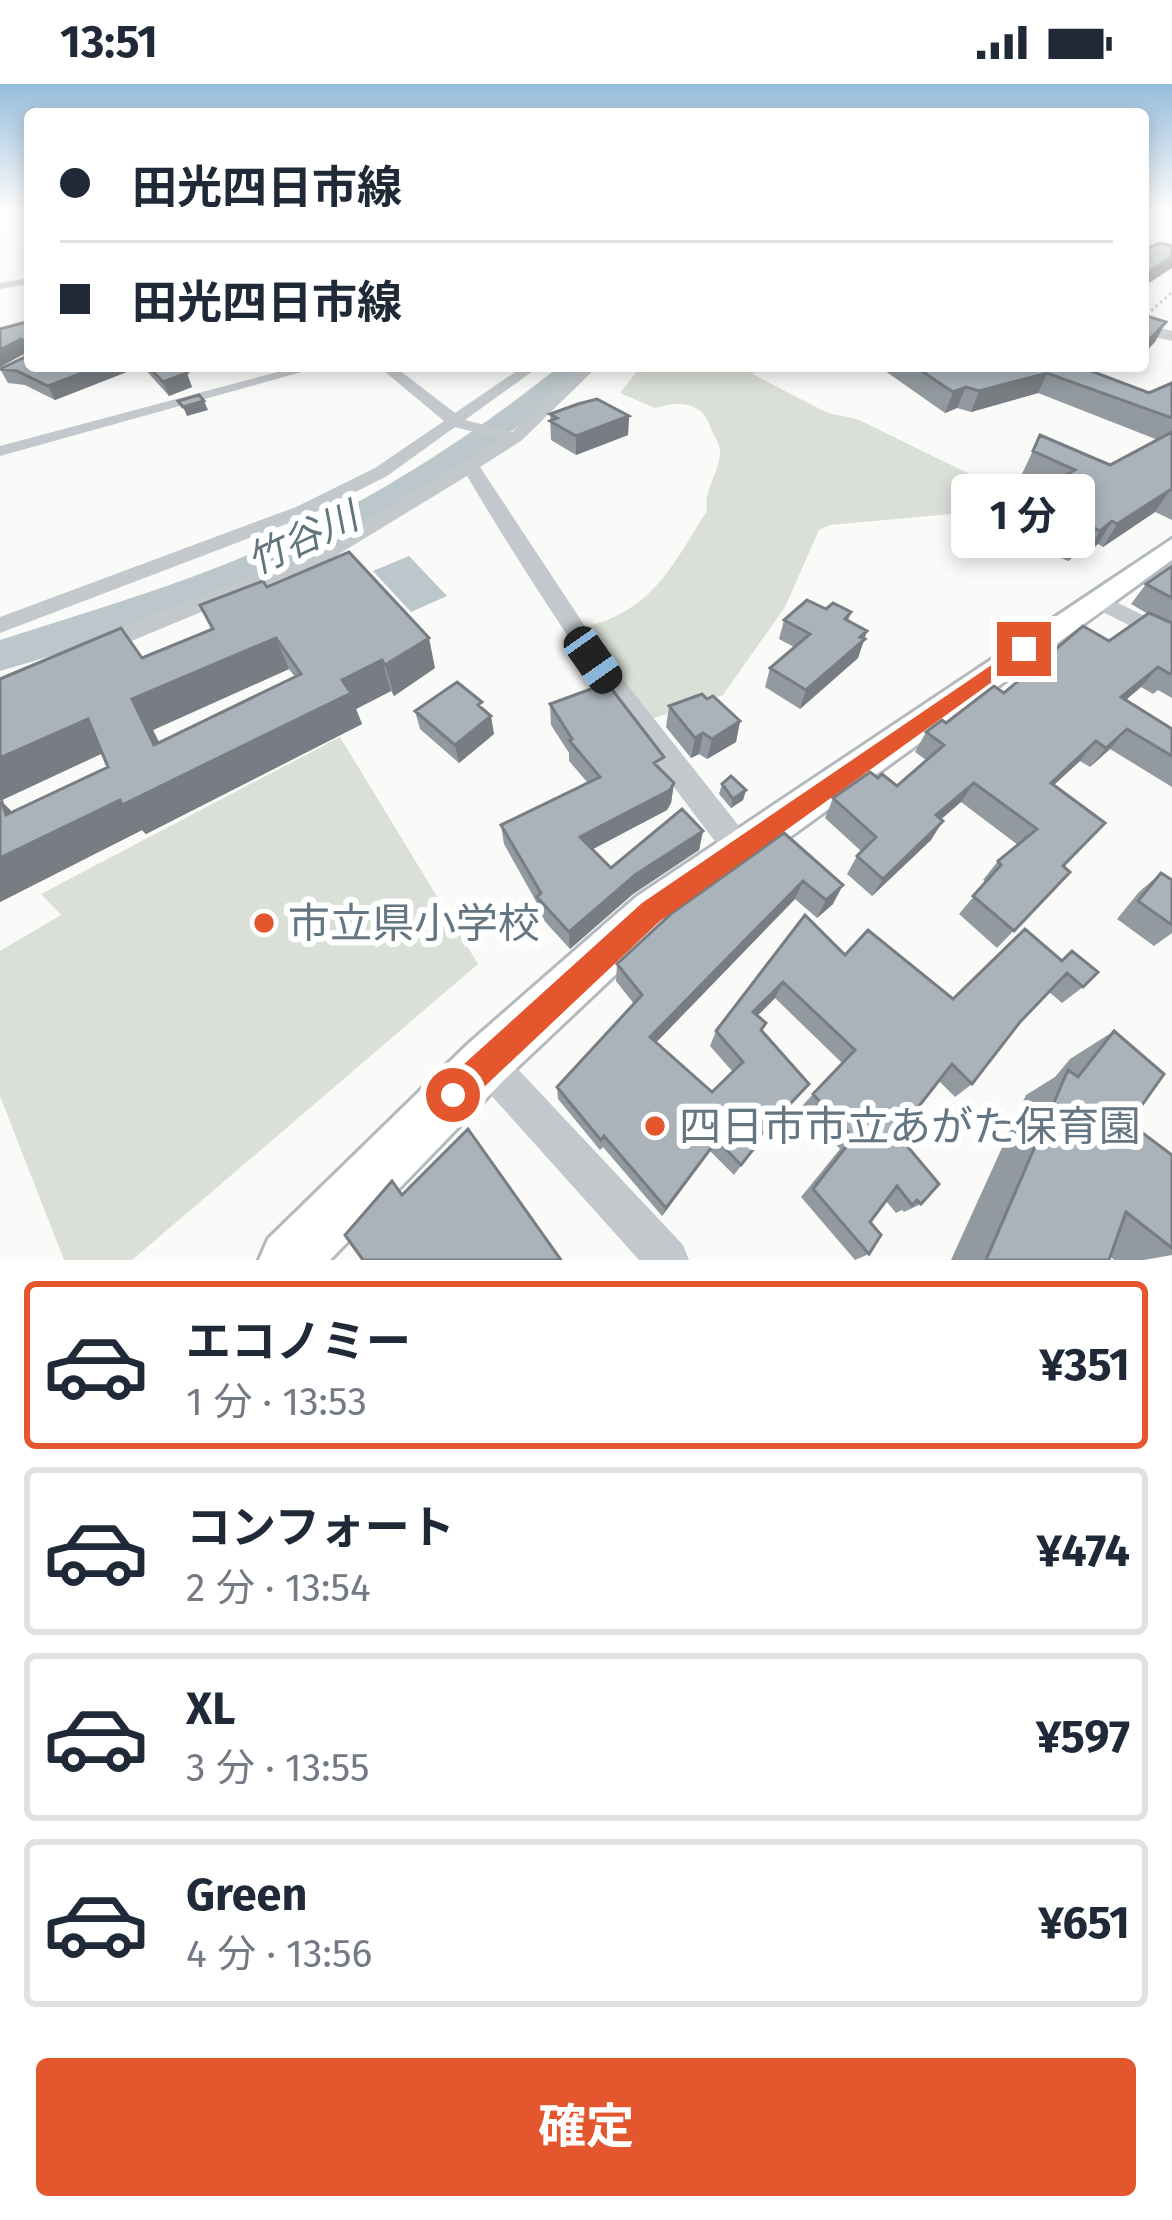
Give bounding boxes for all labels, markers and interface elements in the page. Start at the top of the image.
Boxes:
text: 13:51 [60,15,158,69]
text: 田光四日市線 [132,161,402,215]
text: 田光四日市線 [132,276,402,330]
callout: 1 分 [952,475,1096,559]
water label: 竹谷川 [240,492,369,584]
text: 1 分 [990,493,1056,539]
car [558,620,628,700]
route end [997,622,1051,676]
place label: 市立県小学校 [288,899,540,949]
marker: 市立県小学校 [251,910,277,936]
route start [426,1068,480,1122]
place label: 四日市市立あがた保育園 [679,1102,1141,1152]
marker: 四日市市立あがた保育園 [642,1113,668,1139]
icon: car [42,1311,150,1419]
text: エコノミー [186,1315,411,1369]
text: ¥351 [1039,1338,1130,1392]
text: 1 分 · 13:53 [186,1379,367,1425]
icon: car [42,1497,150,1605]
text: コンフォート [186,1501,455,1555]
text: ¥474 [1036,1524,1130,1578]
text: 2 分 · 13:54 [186,1565,371,1611]
text: XL [186,1682,235,1736]
icon: car [42,1683,150,1791]
text: ¥597 [1036,1710,1130,1764]
text: 3 分 · 13:55 [186,1745,370,1791]
text: Green [186,1868,307,1922]
icon: car [42,1869,150,1977]
text: ¥651 [1038,1896,1130,1950]
text: 4 分 · 13:56 [186,1931,372,1977]
button: 確定 [36,2058,1136,2196]

